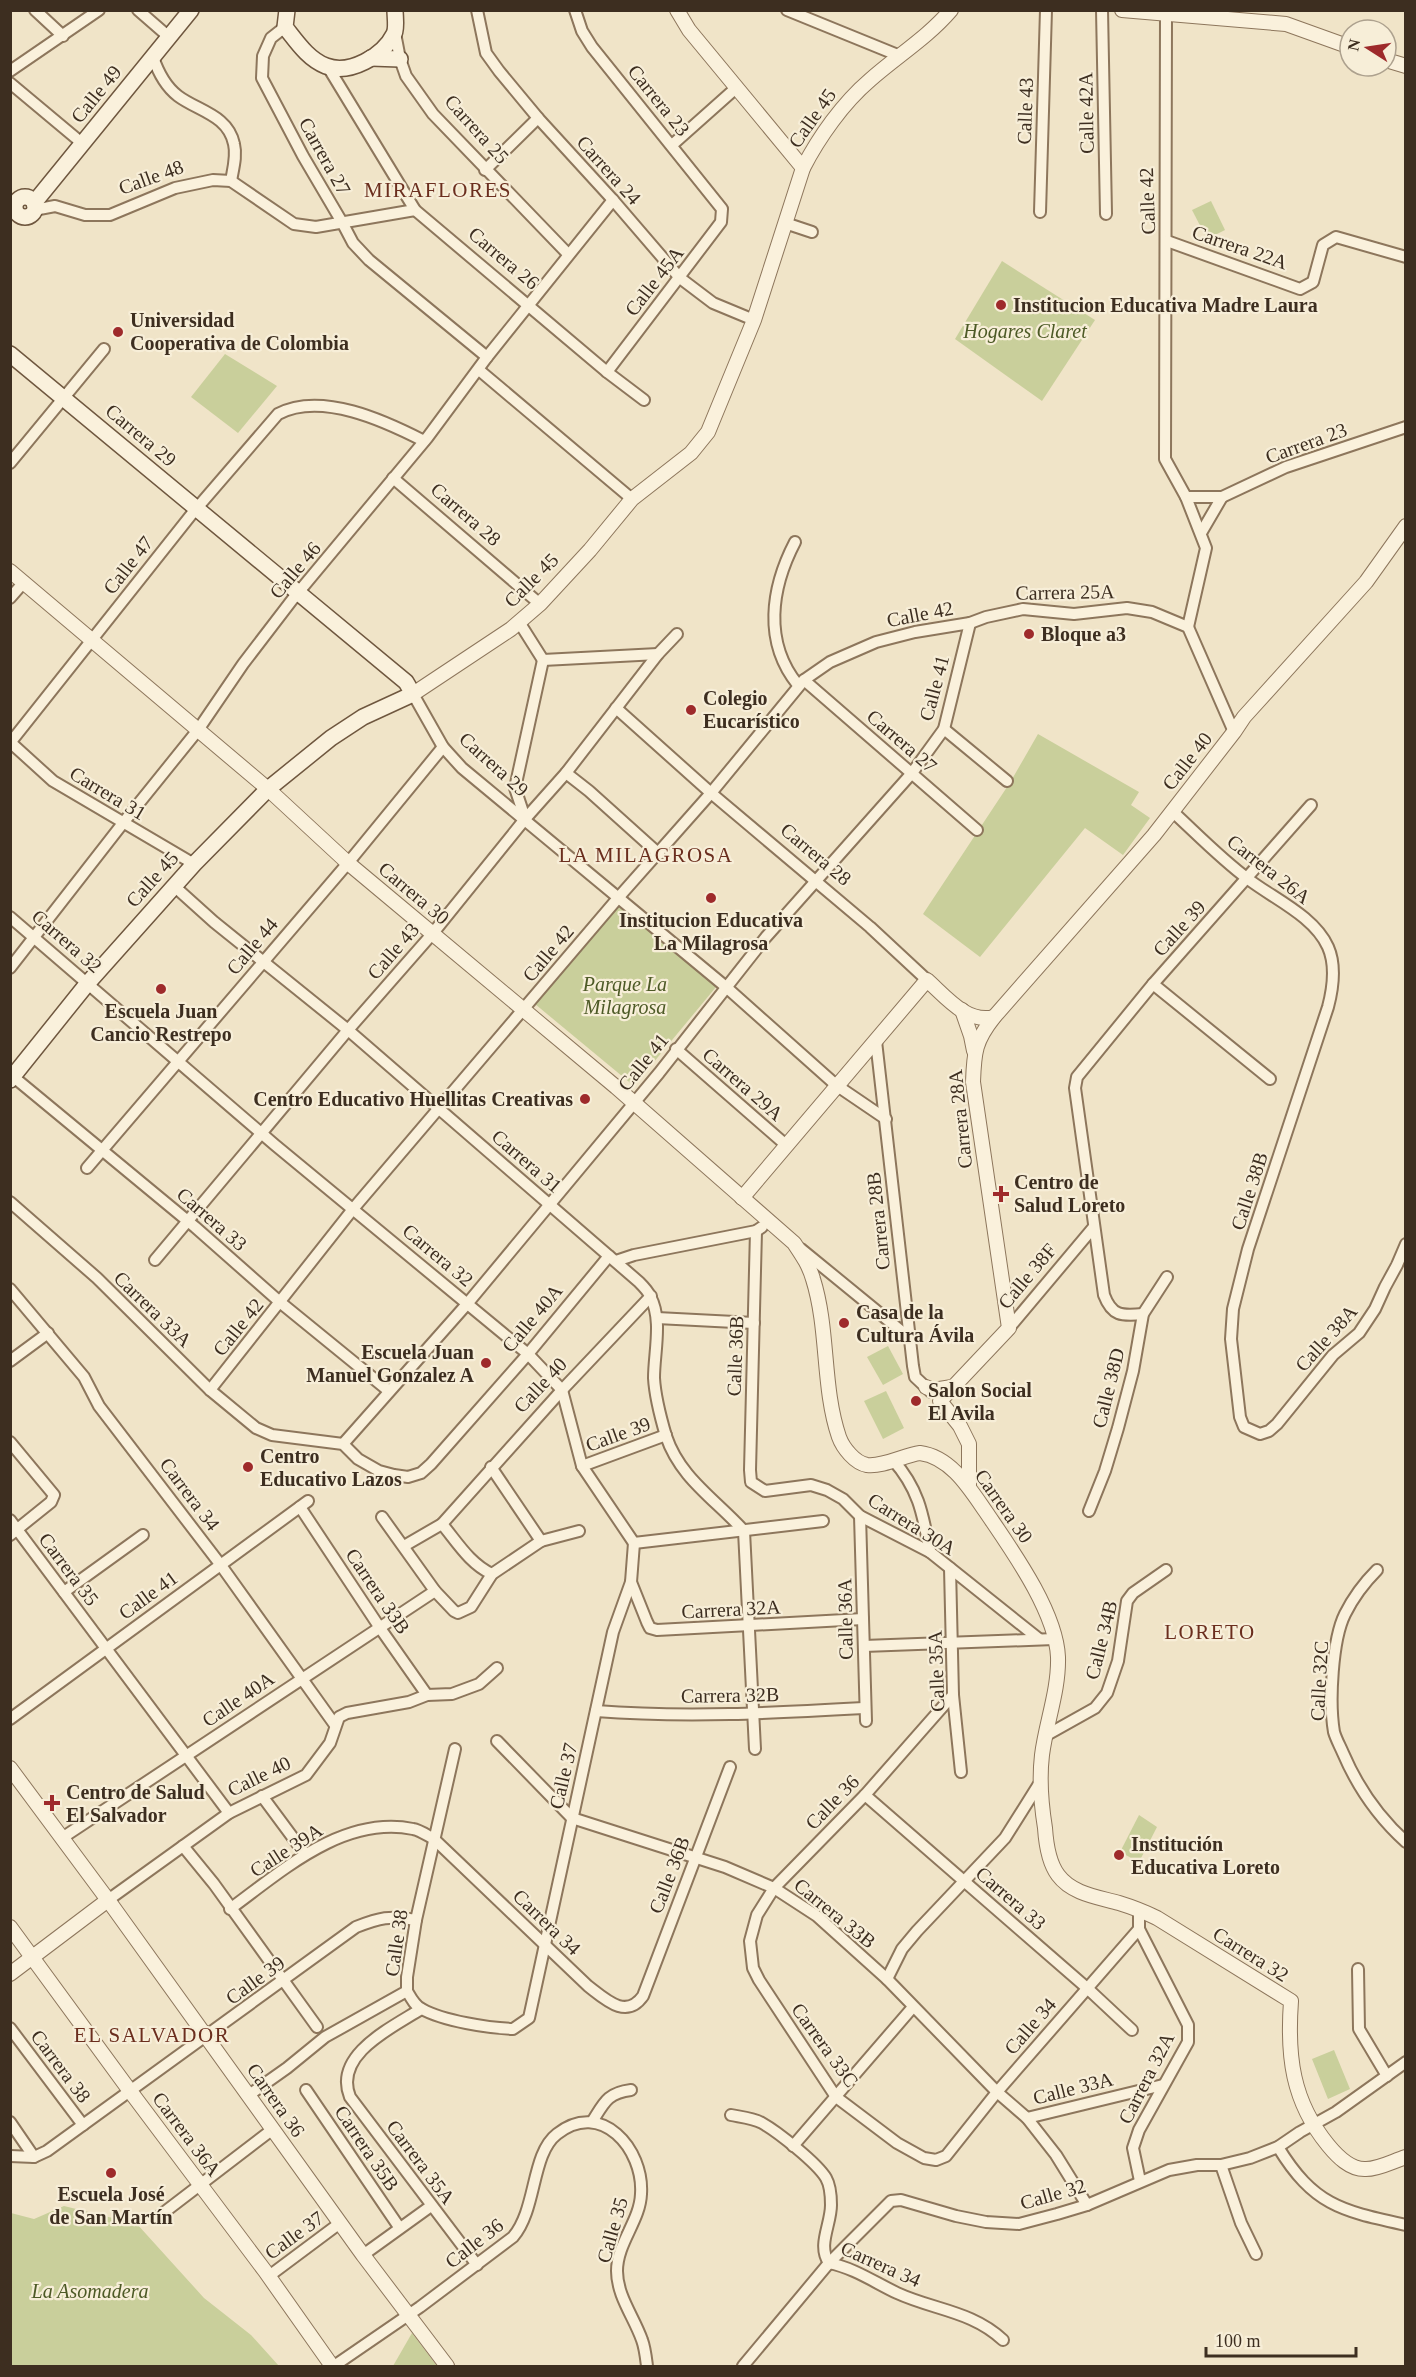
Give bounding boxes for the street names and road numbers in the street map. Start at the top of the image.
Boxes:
street label: Carrera 23 [624,60,694,140]
street label: Calle 49 [66,61,126,127]
street label: Calle 42A [1074,71,1098,154]
street label: Calle 43 [1013,77,1037,145]
street label: Calle 45 [784,84,840,152]
street label: Carrera 25 [440,90,514,168]
street label: Carrera 27 [295,114,355,198]
street label: Carrera 24 [572,131,646,209]
street label: Calle 48 [116,155,186,199]
street label: Calle 42 [1135,167,1159,235]
street label: Carrera 22A [1189,220,1291,274]
street label: Carrera 26 [464,222,544,294]
street label: Calle 45A [620,242,688,320]
street label: Carrera 29 [101,399,181,471]
street label: Carrera 23 [1262,418,1350,468]
street label: Carrera 28 [427,478,505,550]
street label: Calle 47 [99,532,157,598]
street label: Calle 46 [265,537,325,603]
street label: Calle 45 [499,548,563,612]
street label: Carrera 25A [1015,580,1115,604]
street label: Calle 42 [885,597,955,631]
street label: Calle 41 [915,653,953,723]
street label: Carrera 27 [863,705,941,777]
street label: Carrera 29 [455,727,533,801]
street label: Calle 40 [1158,728,1216,794]
street label: Carrera 31 [66,762,150,824]
street label: Carrera 28 [776,818,856,890]
street label: Carrera 26A [1223,830,1315,909]
street label: Calle 45 [121,847,183,911]
street label: Carrera 30 [374,857,454,929]
street label: Calle 39 [1148,896,1210,960]
street label: Carrera 32 [28,905,106,977]
street label: Calle 44 [222,913,282,979]
street label: Calle 43 [363,918,423,984]
street label: Calle 42 [518,920,578,986]
street label: Calle 41 [613,1029,673,1095]
street label: Carrera 29A [698,1043,788,1125]
street label: Carrera 28A [944,1068,976,1170]
street label: Carrera 31 [488,1125,566,1197]
street label: Calle 38B [1226,1149,1272,1233]
street label: Carrera 28B [862,1171,894,1271]
street label: Carrera 33 [173,1183,251,1255]
street label: Carrera 32 [398,1219,478,1291]
street label: Calle 38F [993,1239,1061,1313]
street label: Carrera 33A [110,1267,197,1352]
street label: Calle 40A [497,1279,567,1356]
street label: Calle 42 [208,1294,268,1360]
street label: Calle 38A [1291,1300,1362,1376]
street label: Calle 36B [723,1315,747,1397]
street label: Calle 38D [1087,1346,1129,1430]
street label: Calle 40 [509,1353,571,1417]
street label: Calle 39 [583,1412,653,1456]
street label: Carrera 34 [156,1453,224,1535]
street label: Carrera 30 [971,1465,1037,1547]
street label: Carrera 30A [864,1488,960,1560]
street label: Carrera 35 [35,1528,103,1610]
street label: Carrera 33B [341,1544,415,1638]
street label: Calle 41 [114,1566,182,1624]
street label: Calle 36A [833,1577,857,1660]
street label: Carrera 32A [681,1595,782,1623]
street label: Calle 34B [1081,1598,1121,1682]
street label: Calle 35A [924,1629,948,1712]
street label: Calle 32C [1306,1640,1332,1722]
street label: Calle 40A [198,1667,278,1731]
street label: Carrera 32B [681,1683,779,1707]
street label: Calle 37 [545,1741,581,1811]
street label: Calle 40 [224,1751,294,1801]
street label: Calle 36 [801,1770,863,1834]
street label: Calle 39A [246,1818,327,1881]
street label: Calle 36B [644,1833,694,1917]
street label: Carrera 33 [972,1862,1050,1934]
street label: Carrera 33B [790,1874,880,1952]
street label: Carrera 34 [509,1885,585,1959]
street label: Calle 38 [380,1908,412,1978]
street label: Carrera 32 [1209,1922,1293,1986]
street label: Calle 39 [221,1951,289,2009]
street label: Calle 34 [1000,1993,1060,2059]
street label: Carrera 33C [787,1999,863,2091]
street label: Carrera 38 [27,2025,95,2107]
street label: Carrera 32A [1114,2028,1179,2127]
street label: Carrera 36 [243,2059,309,2141]
street label: Calle 33A [1031,2067,1116,2109]
street label: Carrera 36A [148,2088,226,2181]
street label: Carrera 35B [330,2101,404,2195]
street label: Carrera 35A [382,2116,460,2209]
street label: Calle 32 [1018,2174,1088,2214]
street label: Calle 35 [592,2195,632,2265]
street label: Calle 37 [260,2206,328,2264]
street label: Calle 36 [441,2214,507,2272]
street label: Carrera 34 [838,2237,924,2291]

